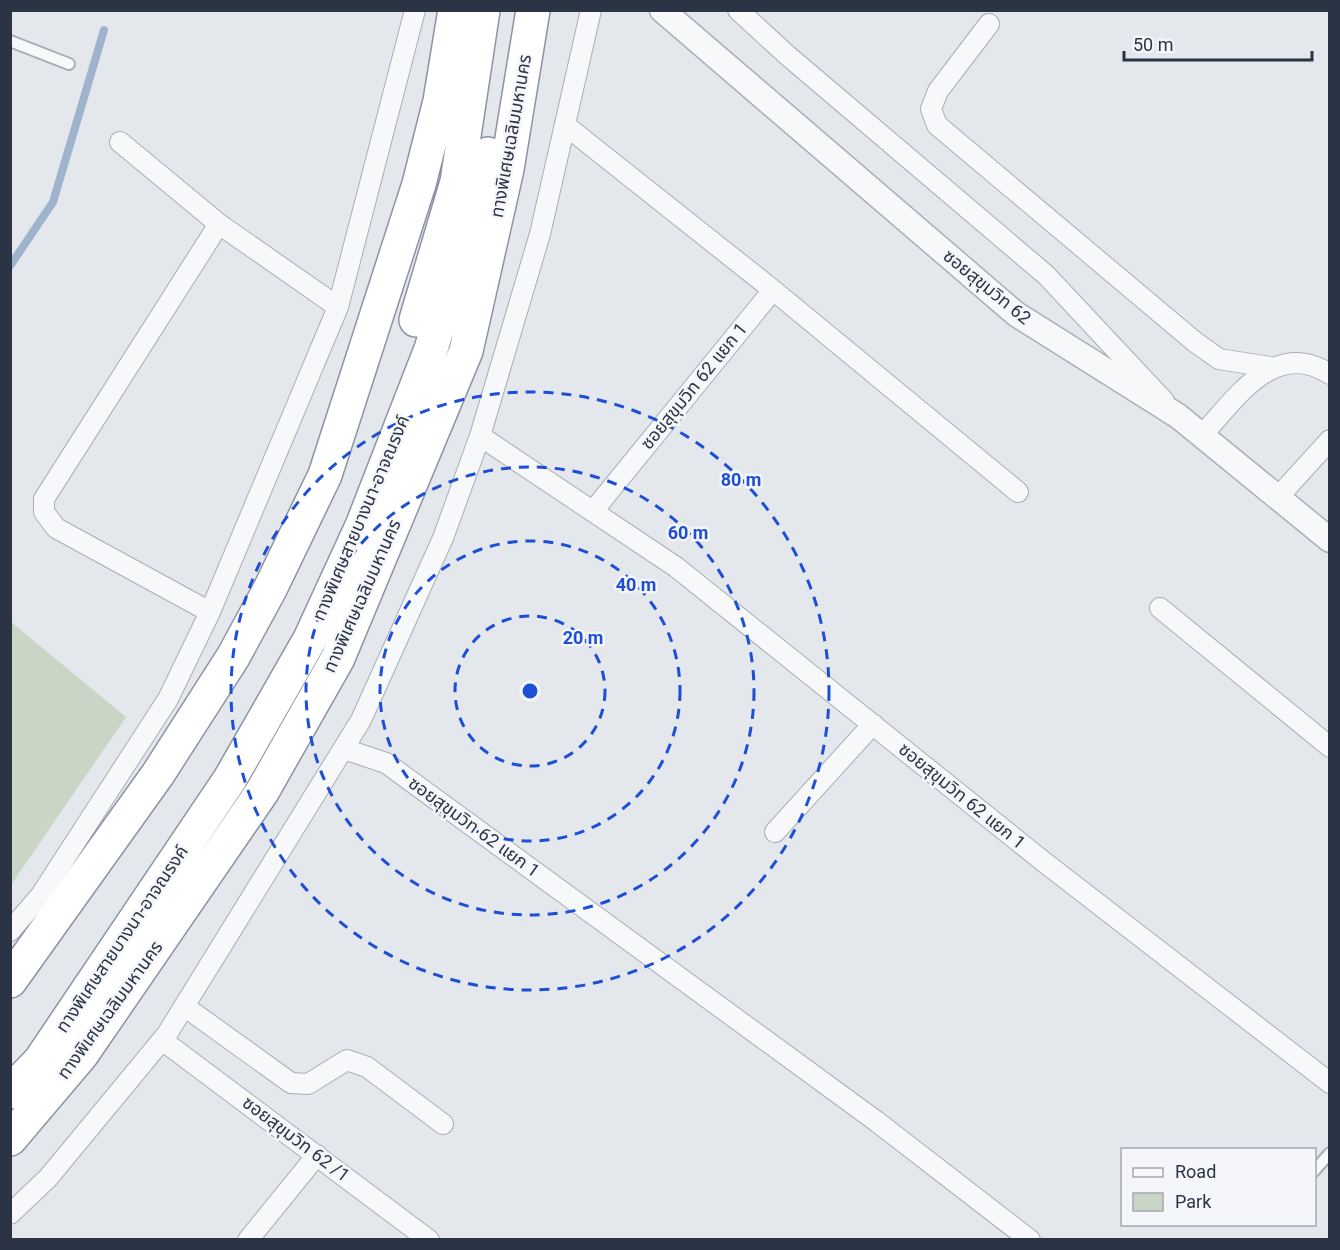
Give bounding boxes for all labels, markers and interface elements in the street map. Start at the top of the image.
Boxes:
scale bar [1124,24,1312,62]
text: 50 m [1133,34,1173,55]
street label: ทางพิเศษเฉลิมมหานคร [486,52,535,219]
street label: ซอยสุขุมวิท 62 [939,245,1035,329]
street label: ซอยสุขุมวิท 62 แยก 1 [636,318,752,454]
street label: ทางพิเศษสายบางนา-อาจณรงค์ [308,412,413,624]
text: 80 m [721,469,761,490]
street label: ทางพิเศษเฉลิมมหานคร [318,516,405,676]
text: 60 m [668,522,708,543]
text: 40 m [616,574,656,595]
text: 20 m [563,627,603,648]
centre of rings [520,681,540,701]
street label: ซอยสุขุมวิท 62 แยก 1 [894,738,1030,854]
street label: ซอยสุขุมวิท 62 แยก 1 [404,772,544,882]
street label: ทางพิเศษสายบางนา-อาจณรงค์ [51,841,192,1036]
street label: ทางพิเศษเฉลิมมหานคร [52,936,167,1083]
street label: ซอยสุขุมวิท 62 /1 [238,1091,354,1187]
legend [1121,1148,1316,1226]
text: Road [1175,1161,1216,1182]
text: Park [1175,1191,1212,1212]

